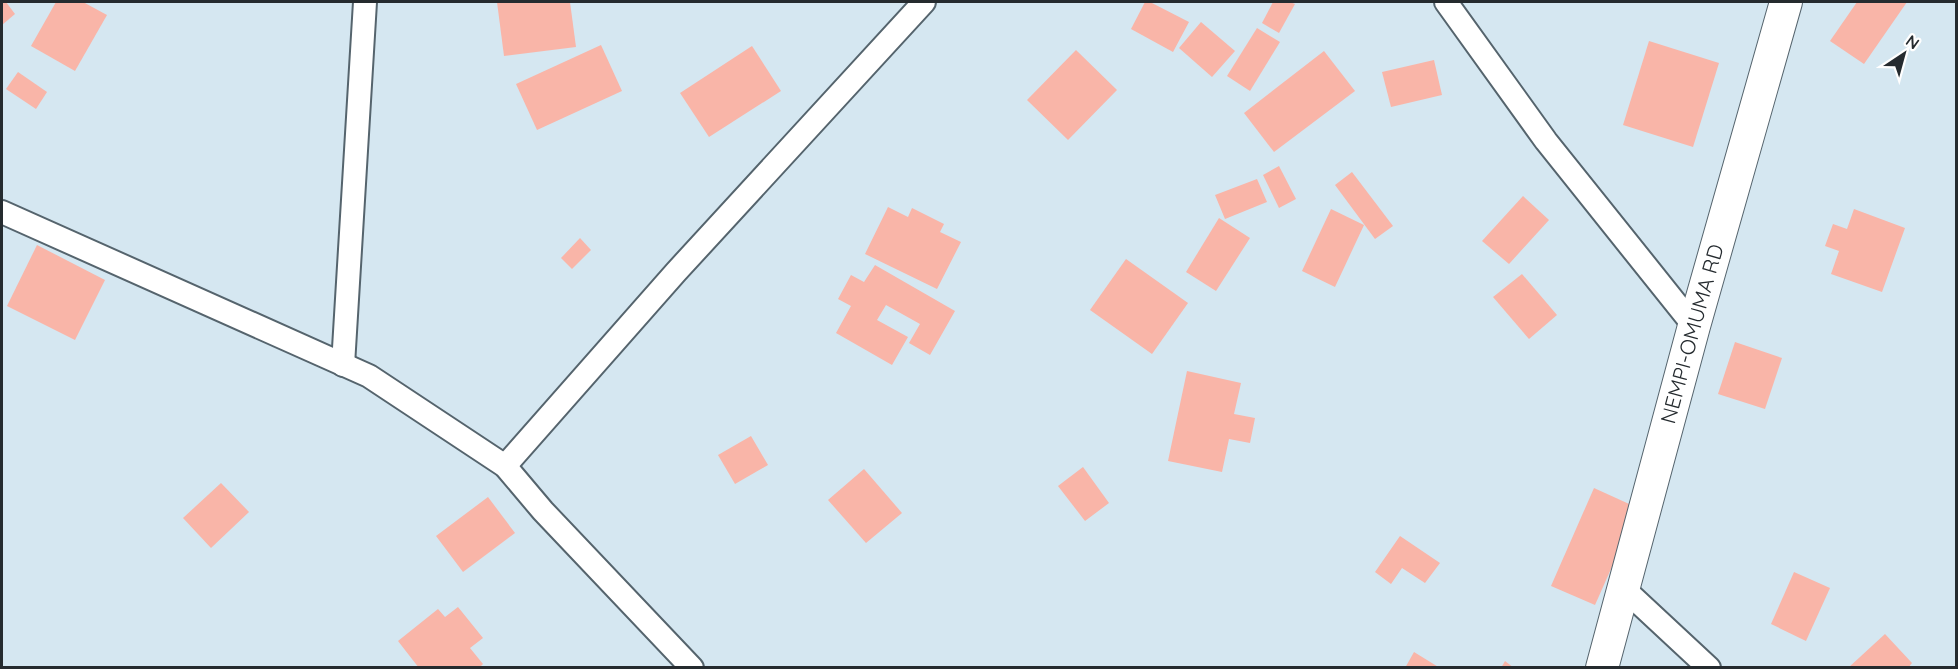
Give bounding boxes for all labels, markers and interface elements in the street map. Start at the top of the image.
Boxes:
north arrow [1874,24,1934,84]
text: N [1902,30,1923,53]
street label: NEMPI-OMUMA RD [1654,241,1729,426]

